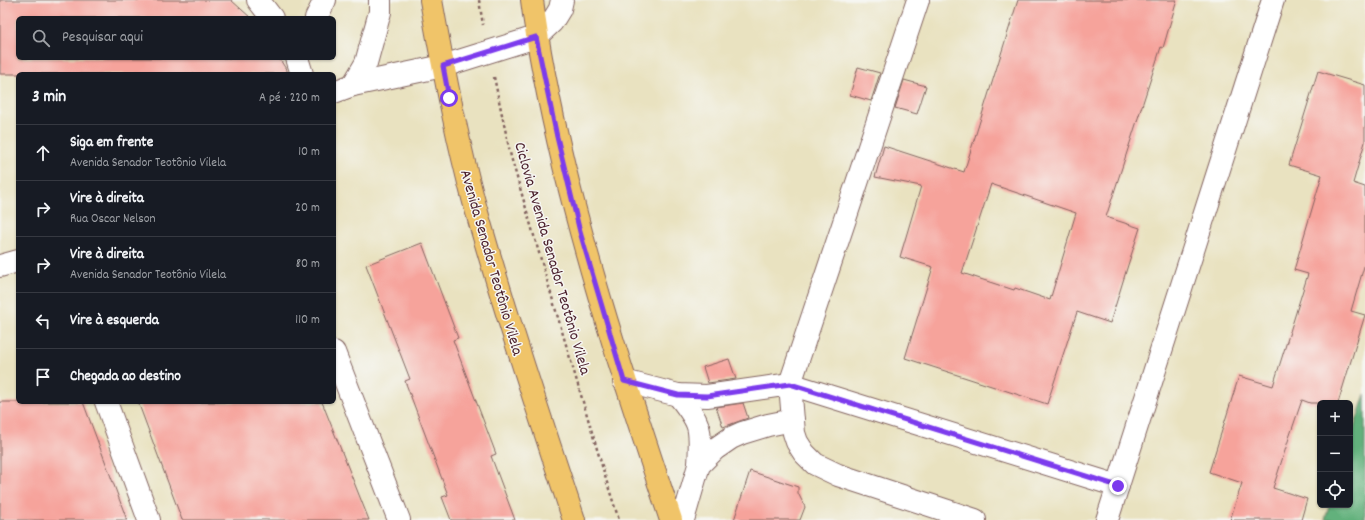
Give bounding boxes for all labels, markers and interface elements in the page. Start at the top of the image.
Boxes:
search box [16,16,336,60]
icon: search [30,27,52,49]
text: Pesquisar aqui [62,27,143,49]
text: 3 min [32,86,66,110]
text: A pé · 220 m [259,89,320,108]
route start [440,89,458,107]
text: Siga em frente [70,132,153,154]
street label: Ciclovia Avenida Senador Teotônio Vilela [507,140,596,378]
icon: ahead [32,142,54,164]
text: 10 m [298,143,320,162]
text: Avenida Senador Teotônio Vilela [70,154,226,173]
street label: Avenida Senador Teotônio Vilela [453,167,528,359]
text: Vire à direita [70,188,144,210]
icon: right [32,198,54,220]
text: 20 m [295,199,320,218]
text: Rua Oscar Nelson [70,210,156,229]
text: Vire à direita [70,244,144,266]
icon: right [32,254,54,276]
text: 80 m [296,255,320,274]
text: Avenida Senador Teotônio Vilela [70,266,226,285]
icon: left [32,310,54,332]
text: Vire à esquerda [70,310,159,332]
text: 110 m [295,311,320,330]
icon: arrive [32,366,54,388]
text: Chegada ao destino [70,366,181,388]
map controls [1317,400,1353,508]
button: + [1317,400,1353,436]
button: − [1317,436,1353,472]
button: locate [1317,472,1353,508]
route end [1109,477,1127,495]

